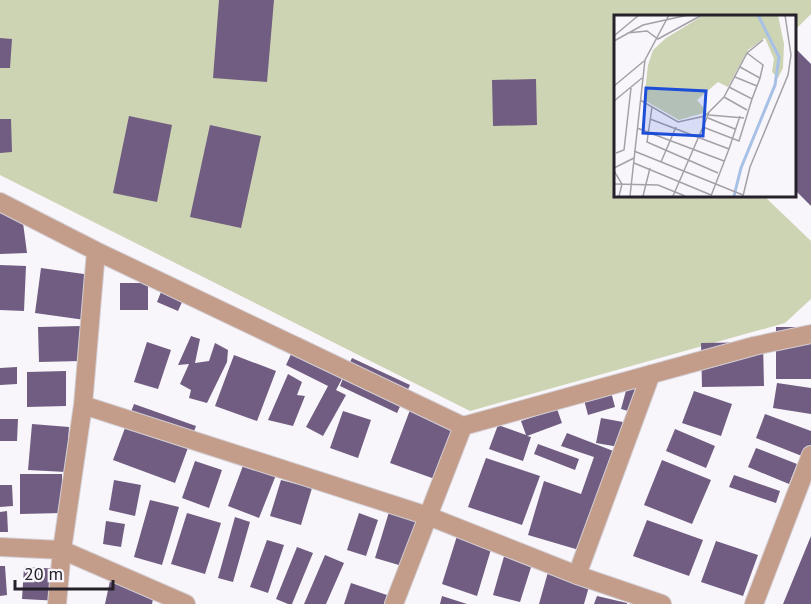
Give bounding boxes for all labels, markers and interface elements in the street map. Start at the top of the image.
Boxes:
inset map [614,15,796,196]
scale bar [15,553,112,591]
text: 20 m [24,562,63,585]

